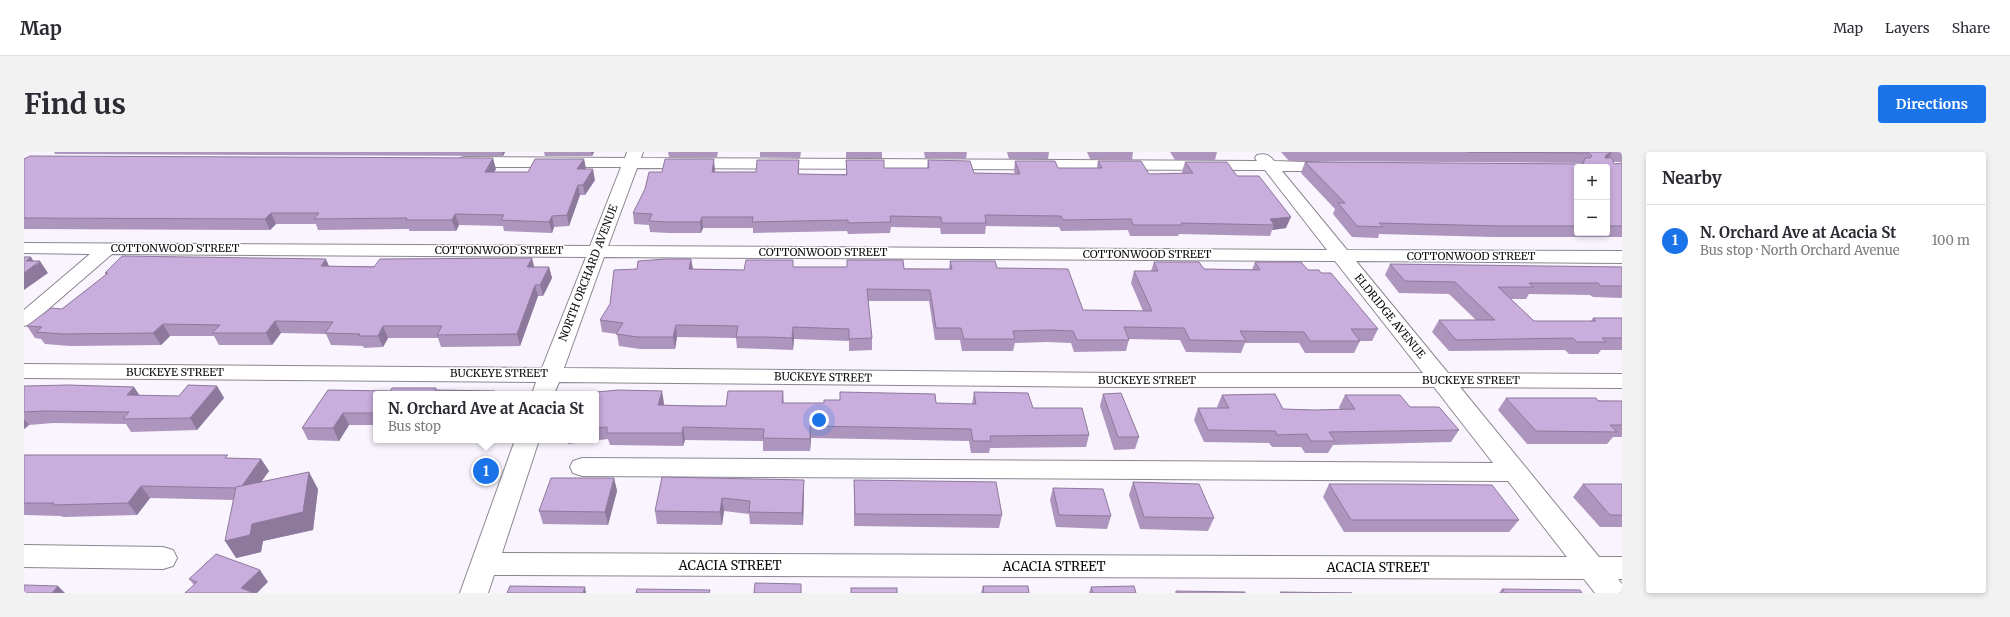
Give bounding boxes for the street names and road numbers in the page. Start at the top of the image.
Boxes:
street label: NORTH ORCHARD AVENUE [555,203,621,343]
street label: COTTONWOOD STREET [111,241,240,255]
street label: COTTONWOOD STREET [435,243,564,257]
street label: COTTONWOOD STREET [759,245,888,259]
street label: COTTONWOOD STREET [1083,247,1212,261]
street label: COTTONWOOD STREET [1407,249,1536,263]
street label: ELDRIDGE AVENUE [1352,271,1428,361]
street label: BUCKEYE STREET [126,365,224,379]
street label: BUCKEYE STREET [450,366,548,380]
street label: BUCKEYE STREET [774,369,872,385]
street label: BUCKEYE STREET [1098,373,1196,387]
street label: BUCKEYE STREET [1422,373,1520,387]
street label: ACACIA STREET [677,557,782,574]
street label: ACACIA STREET [1001,558,1106,575]
street label: ACACIA STREET [1325,559,1430,576]

